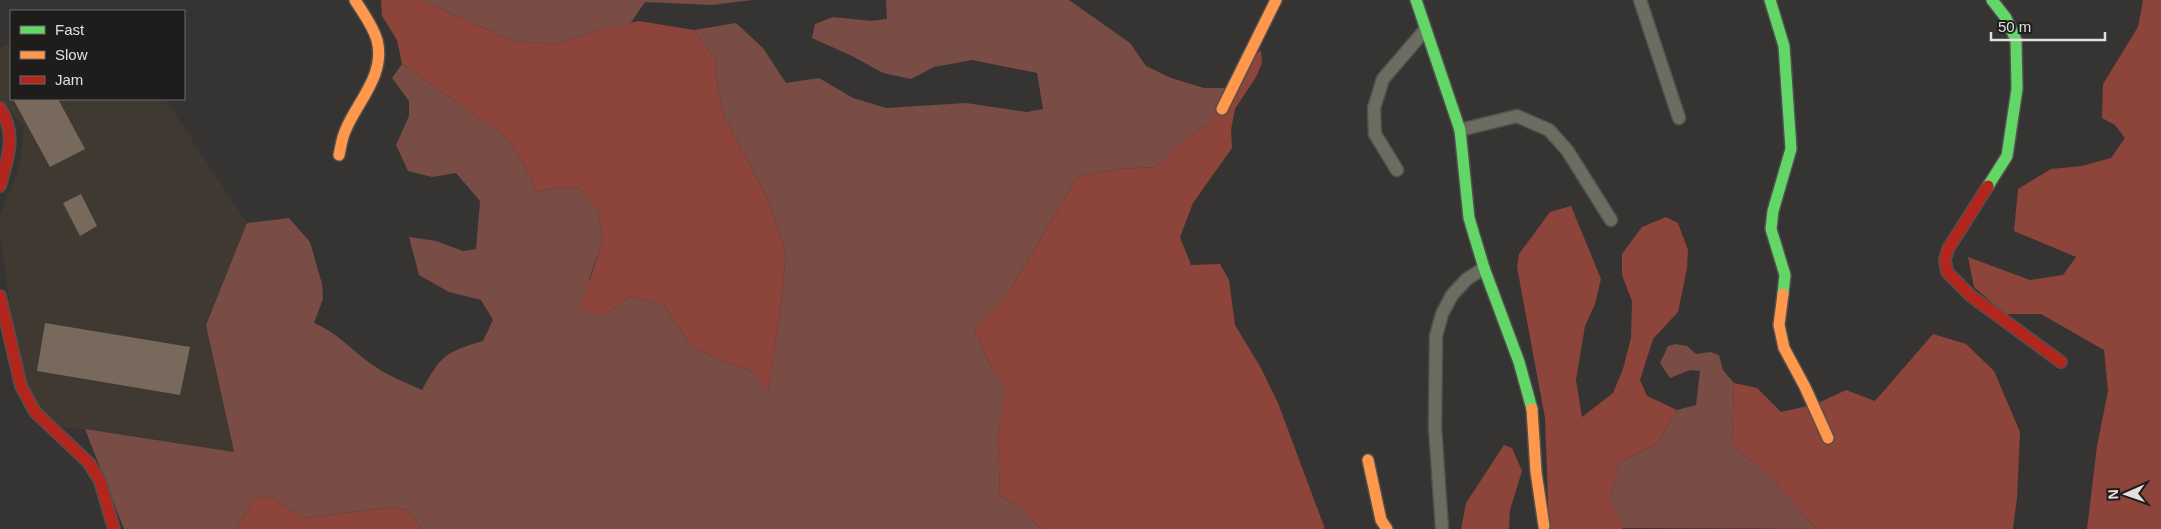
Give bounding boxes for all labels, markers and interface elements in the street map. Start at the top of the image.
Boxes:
legend [10,10,185,100]
scale bar [1991,10,2105,42]
text: 50 m [1998,18,2031,35]
text: Fast [55,21,85,38]
text: Slow [55,46,88,63]
text: Jam [55,71,83,88]
north arrow [2101,469,2151,519]
text: N [2105,489,2121,500]

